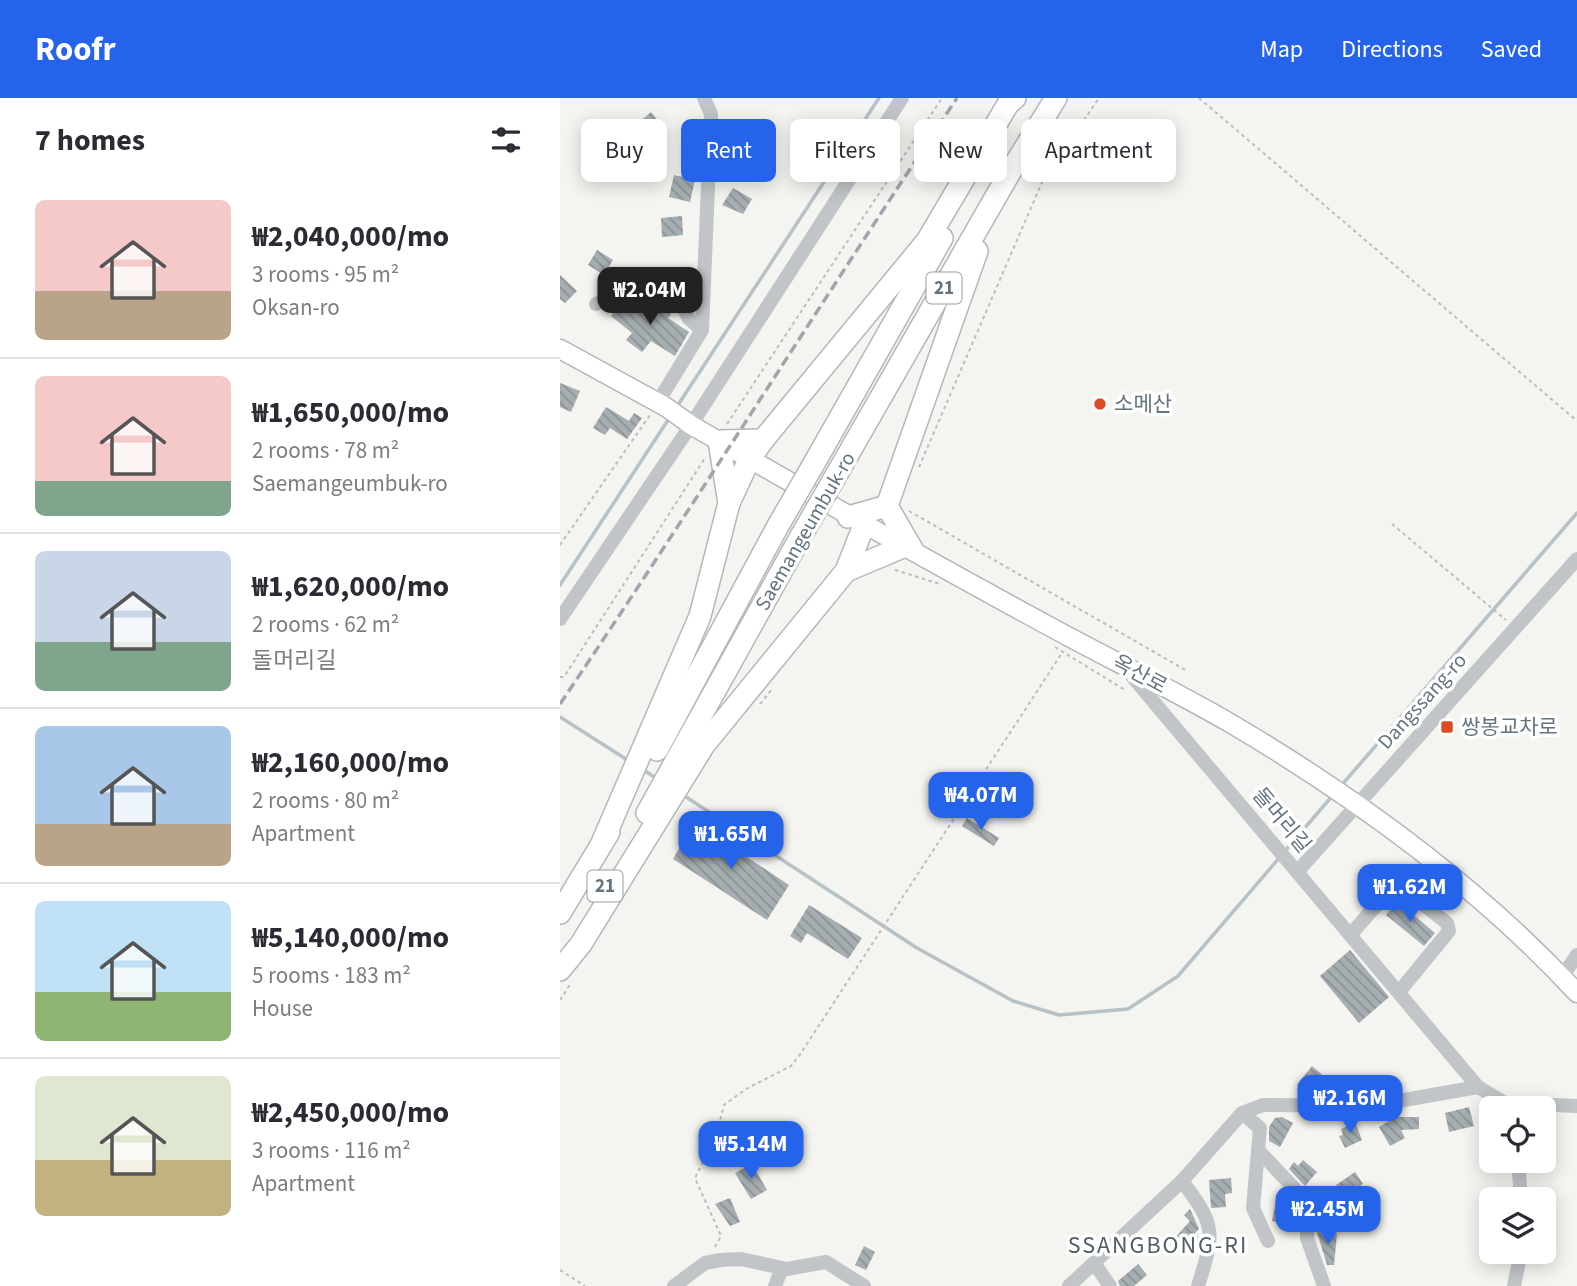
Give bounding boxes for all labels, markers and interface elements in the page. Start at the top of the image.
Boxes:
text: Roofr [35,26,116,73]
text: Map [1260,32,1303,67]
text: Directions [1341,32,1443,67]
text: Saved [1481,32,1542,67]
text: 7 homes [35,119,145,162]
chip: Buy [581,119,667,182]
chip: Rent [681,119,776,182]
chip: Filters [790,119,900,182]
chip: New [914,119,1007,182]
chip: Apartment [1021,119,1176,182]
icon: filters [487,121,525,159]
text: ₩2,040,000/mo [252,215,449,258]
icon: home [91,228,175,312]
text: 3 rooms · 95 m² [252,258,399,291]
pin: ₩2.04M [593,268,707,327]
road number: 21 [926,272,962,304]
text: ₩2.04M [613,273,687,306]
text: Oksan-ro [252,291,340,324]
place label: 소메산 [1114,389,1172,419]
text: ₩1,650,000/mo [252,391,449,434]
marker: 소메산 [1092,396,1108,412]
icon: home [91,404,175,488]
text: 2 rooms · 78 m² [252,434,399,467]
street label: Saemangeumbuk-ro [747,446,863,616]
text: Saemangeumbuk-ro [252,467,448,500]
text: ₩1,620,000/mo [252,565,449,608]
icon: home [91,579,175,663]
text: 2 rooms · 62 m² [252,608,399,641]
text: 돌머리길 [252,644,337,677]
street label: Dangssang-ro [1370,646,1474,756]
street label: 옥산로 [1107,647,1173,701]
place label: 쌍봉교차로 [1461,712,1558,742]
marker: 쌍봉교차로 [1439,719,1455,735]
text: ₩2,160,000/mo [252,741,449,784]
icon: home [91,754,175,838]
pin: ₩4.07M [924,772,1038,832]
text: ₩4.07M [944,778,1018,811]
street label: 돌머리길 [1246,781,1318,859]
text: 2 rooms · 80 m² [252,784,399,817]
pin: ₩1.65M [674,812,788,871]
text: Apartment [252,817,355,850]
text: ₩1.65M [694,817,768,850]
pin: ₩1.62M [1353,864,1467,924]
road number: 21 [588,870,622,902]
text: ₩1.62M [1373,870,1447,903]
text: ₩5,140,000/mo [252,916,449,959]
icon: home [91,929,175,1013]
text: 5 rooms · 183 m² [252,959,411,992]
text: House [252,992,313,1025]
pin: ₩2.16M [1293,1076,1407,1135]
text: ₩2.16M [1313,1081,1387,1114]
text: ₩2,450,000/mo [252,1091,449,1134]
map controls [1479,1096,1556,1264]
button: locate [1479,1096,1556,1173]
icon: home [91,1104,175,1188]
pin: ₩5.14M [694,1122,808,1181]
text: ₩5.14M [714,1127,788,1160]
text: 3 rooms · 116 m² [252,1134,411,1167]
text: Apartment [252,1167,355,1200]
pin: ₩2.45M [1271,1186,1385,1246]
button: layers [1479,1187,1556,1264]
text: ₩2.45M [1291,1192,1365,1225]
district label: SSANGBONG-RI [1068,1228,1248,1263]

